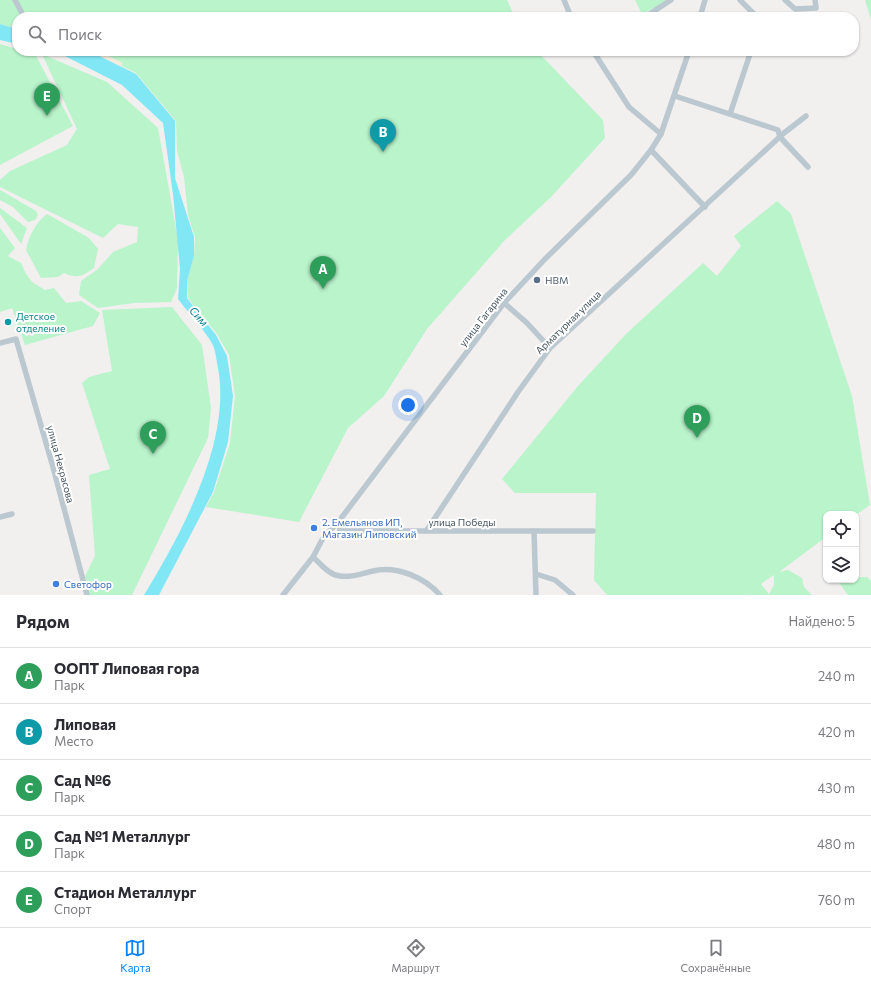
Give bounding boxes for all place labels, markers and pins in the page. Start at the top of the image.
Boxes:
pin: E [34,83,60,116]
pin: B [370,119,396,152]
pin: A [310,256,336,289]
place label: НВМ [545,274,569,286]
marker: НВМ [532,275,542,285]
place label: Детское отделение [16,310,65,334]
marker: Детское отделение [3,317,13,327]
pin: D [684,405,710,438]
pin: C [140,421,166,454]
place label: 2. Емельянов ИП, Магазин Липовский [322,516,416,540]
marker: 2. Емельянов ИП, Магазин Липовский [309,523,319,533]
place label: Светофор [64,578,112,590]
marker: Светофор [51,579,61,589]

